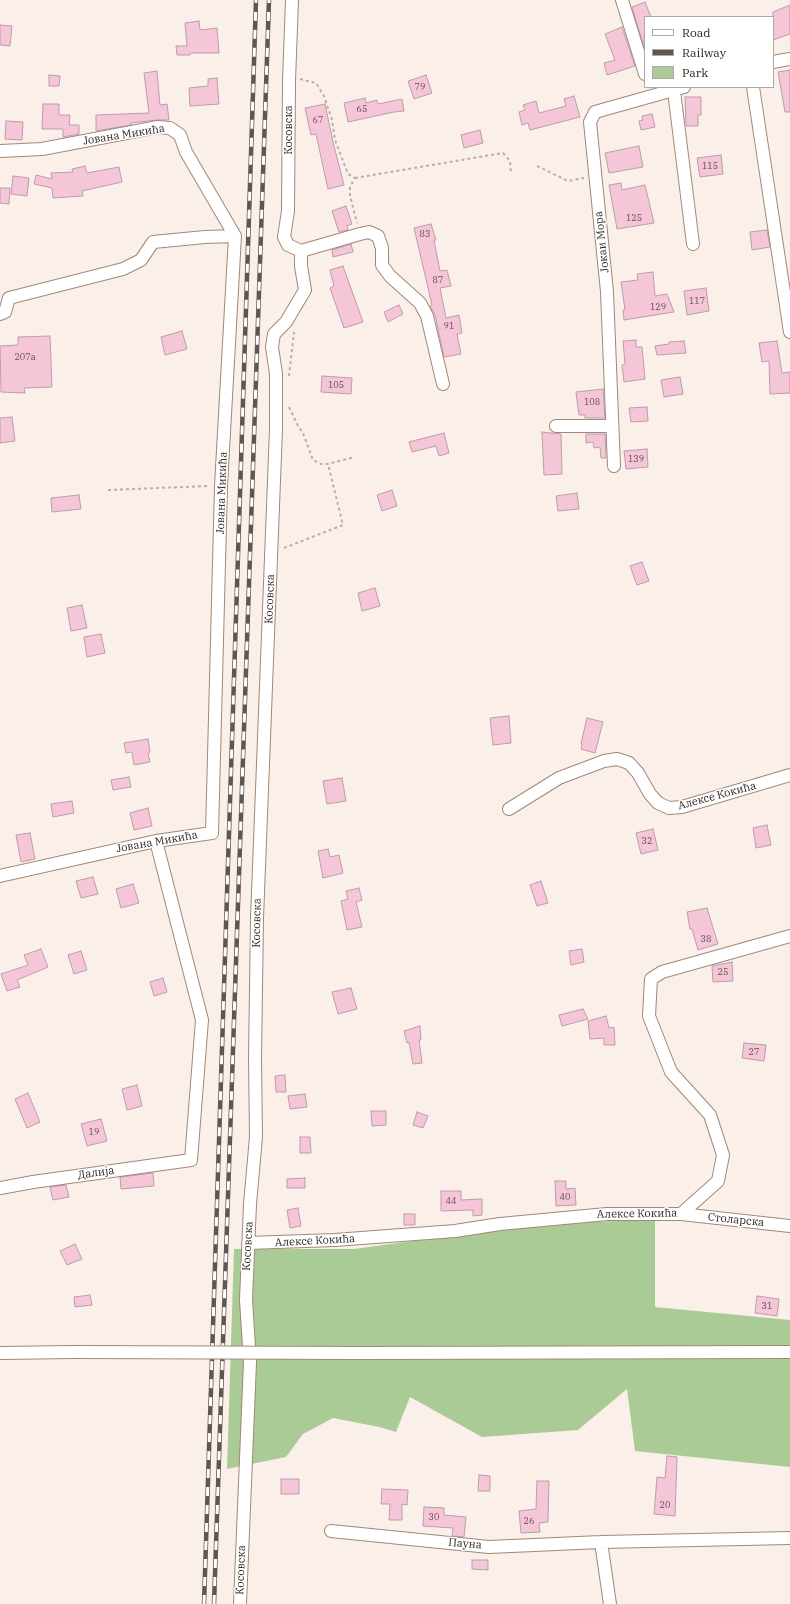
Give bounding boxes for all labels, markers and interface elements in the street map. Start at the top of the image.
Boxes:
legend [644,16,774,88]
text: Road [682,25,711,40]
text: Railway [682,45,726,60]
text: Park [682,65,708,80]
house number: 79 [415,82,425,92]
house number: 65 [357,104,367,114]
street label: Косовска [282,105,296,155]
house number: 67 [313,115,323,125]
street label: Јована Микића [82,122,166,148]
house number: 115 [702,161,718,171]
street label: Јокаи Мора [592,211,612,273]
house number: 125 [626,213,642,223]
house number: 83 [420,229,430,239]
house number: 87 [433,275,443,285]
house number: 117 [689,296,705,306]
house number: 129 [650,302,666,312]
house number: 91 [444,321,454,331]
house number: 207a [14,352,36,362]
house number: 105 [328,380,344,390]
house number: 108 [584,397,600,407]
street label: Јована Микића [214,452,230,534]
house number: 139 [628,454,644,464]
street label: Косовска [263,574,277,624]
street label: Алексе Кокића [676,779,758,813]
street label: Јована Микића [115,828,199,856]
house number: 32 [642,836,652,846]
street label: Косовска [250,898,264,948]
house number: 38 [701,934,711,944]
house number: 25 [718,967,728,977]
house number: 27 [749,1047,759,1057]
house number: 19 [89,1127,99,1137]
street label: Далија [77,1164,115,1182]
house number: 40 [560,1192,570,1202]
house number: 44 [446,1196,456,1206]
street label: Алексе Кокића [597,1207,677,1221]
street label: Столарска [707,1210,765,1230]
street label: Косовска [240,1221,256,1271]
street label: Алексе Кокића [274,1232,356,1250]
house number: 31 [762,1301,772,1311]
house number: 20 [660,1500,670,1510]
house number: 30 [429,1512,439,1522]
house number: 26 [524,1516,534,1526]
street label: Пауна [448,1536,482,1552]
street label: Косовска [234,1545,248,1595]

